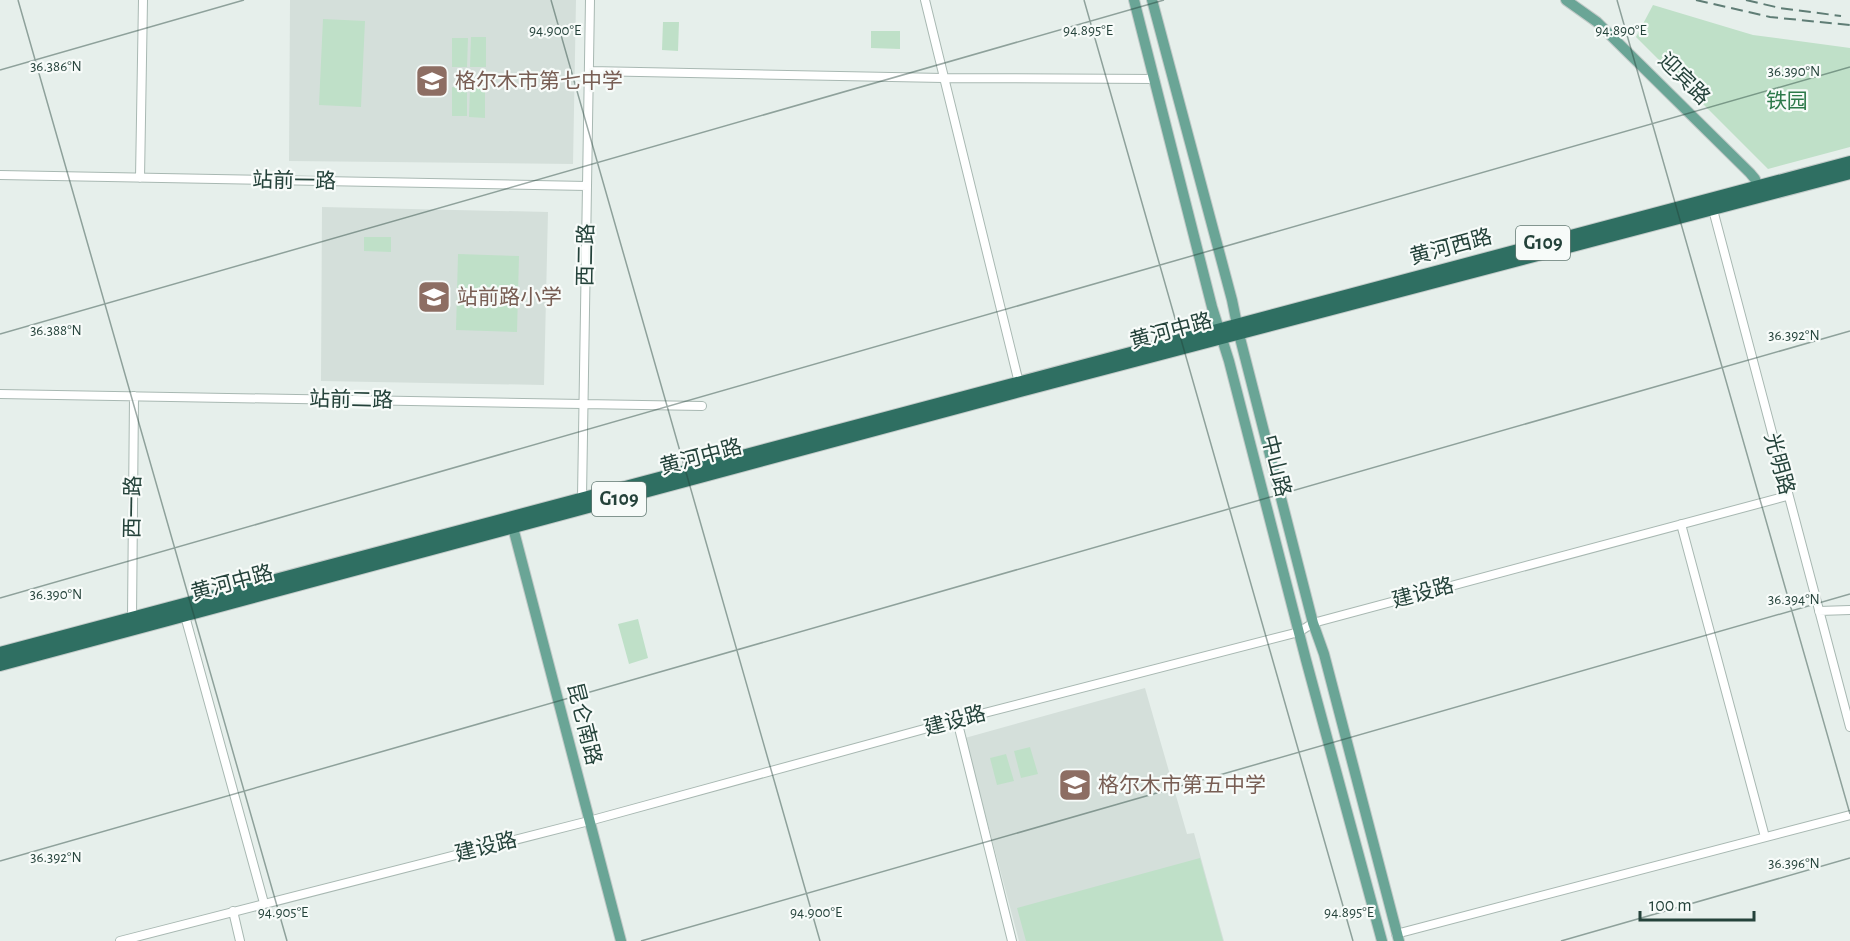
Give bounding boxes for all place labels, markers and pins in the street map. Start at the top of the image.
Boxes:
school or university icon: 格尔木市第七中学 [414,63,450,99]
place label: 格尔木市第七中学 [455,70,623,92]
school or university icon: 站前路小学 [416,279,452,315]
place label: 站前路小学 [457,286,562,308]
school or university icon: 格尔木市第五中学 [1057,767,1093,803]
place label: 格尔木市第五中学 [1098,774,1266,796]

